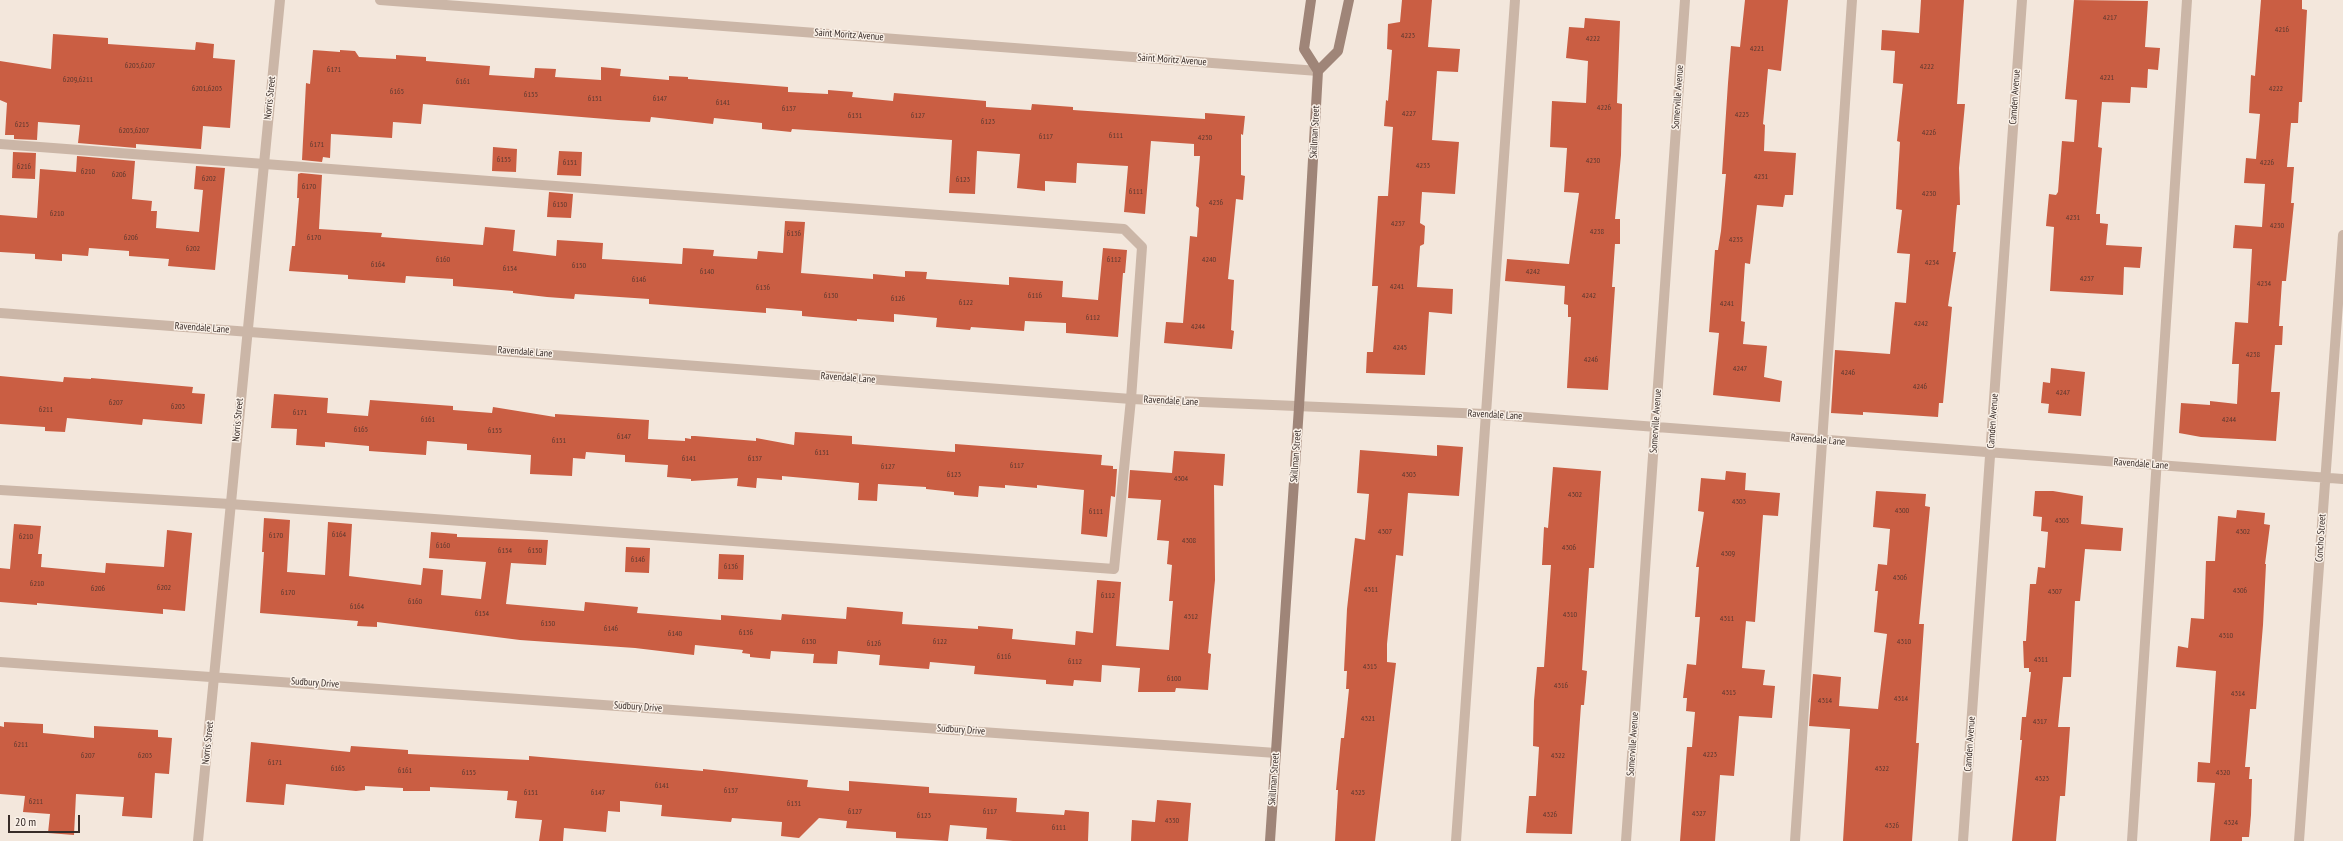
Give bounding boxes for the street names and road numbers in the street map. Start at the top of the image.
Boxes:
street label: Saint Moritz Avenue [814,27,884,43]
street label: Saint Moritz Avenue [1137,52,1207,68]
street label: Somerville Avenue [1670,65,1686,129]
street label: Camden Avenue [2007,69,2023,125]
street label: Norris Street [262,76,278,120]
street label: Skillman Street [1308,105,1322,159]
street label: Ravendale Lane [174,320,230,336]
street label: Ravendale Lane [497,344,553,360]
street label: Ravendale Lane [820,370,876,386]
street label: Somerville Avenue [1648,389,1664,453]
street label: Camden Avenue [1985,393,2001,449]
street label: Ravendale Lane [1143,394,1199,408]
street label: Norris Street [230,398,246,442]
street label: Ravendale Lane [1467,408,1523,422]
street label: Skillman Street [1288,429,1304,483]
street label: Ravendale Lane [1790,432,1846,448]
street label: Ravendale Lane [2113,456,2169,472]
street label: Concho Street [2313,514,2329,562]
street label: Sudbury Drive [290,675,340,691]
street label: Sudbury Drive [613,699,663,715]
street label: Somerville Avenue [1625,712,1641,776]
street label: Camden Avenue [1962,716,1978,772]
street label: Norris Street [200,721,216,765]
street label: Sudbury Drive [936,722,986,738]
street label: Skillman Street [1266,752,1282,806]

